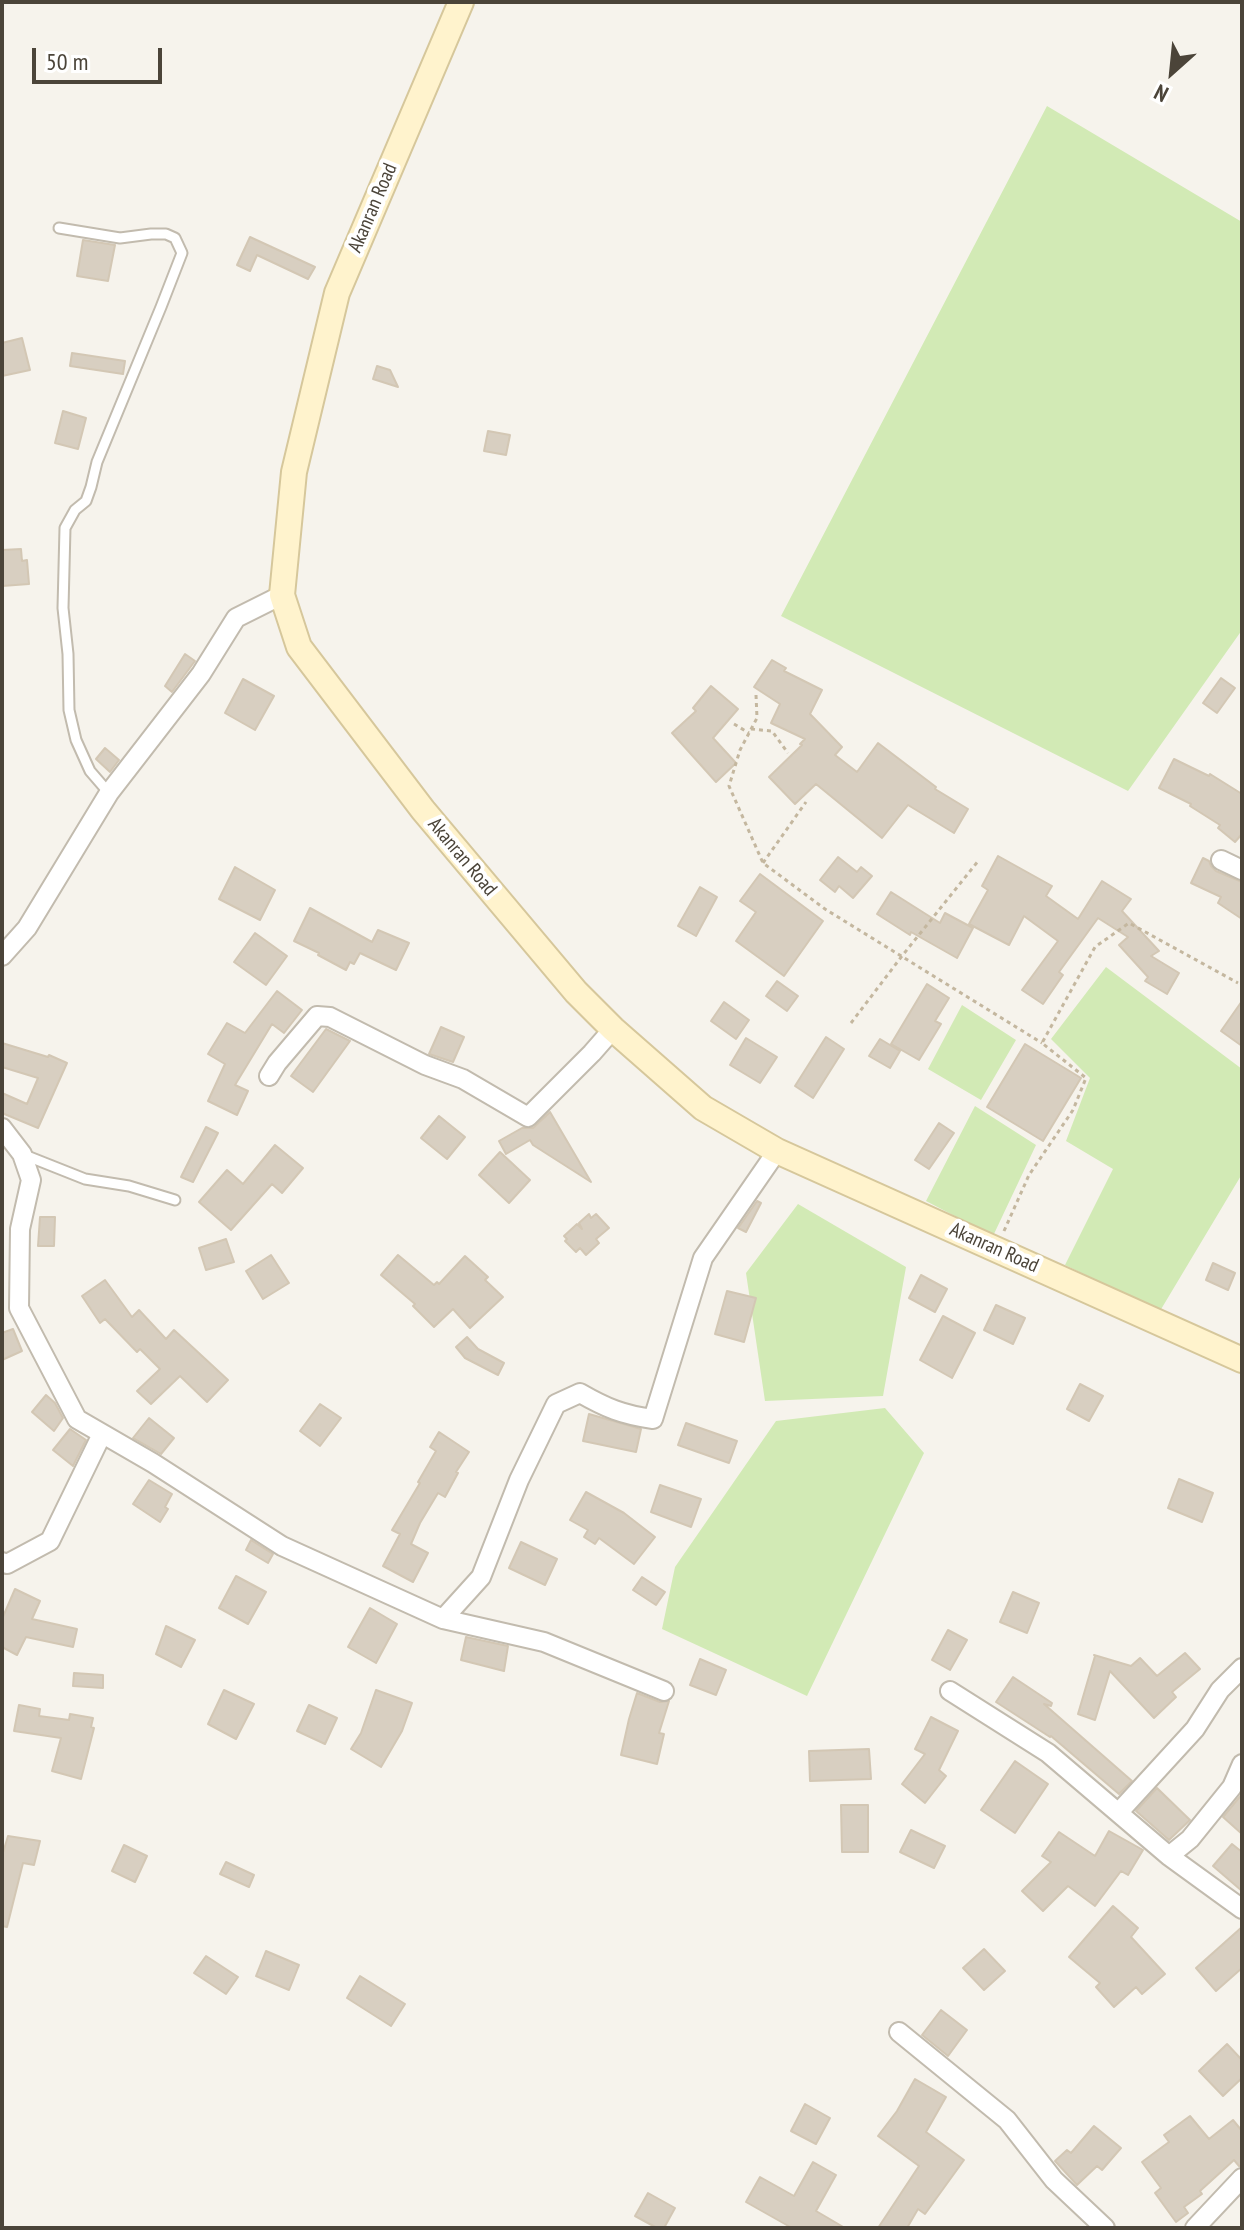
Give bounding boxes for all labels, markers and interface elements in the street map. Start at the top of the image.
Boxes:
scale bar [36,32,166,82]
north arrow [1132,32,1212,112]
text: 50 m [46,46,88,77]
text: N [1149,78,1173,109]
street label: Akanran Road [343,160,403,256]
street label: Akanran Road [422,813,502,901]
street label: Akanran Road [946,1218,1042,1278]

